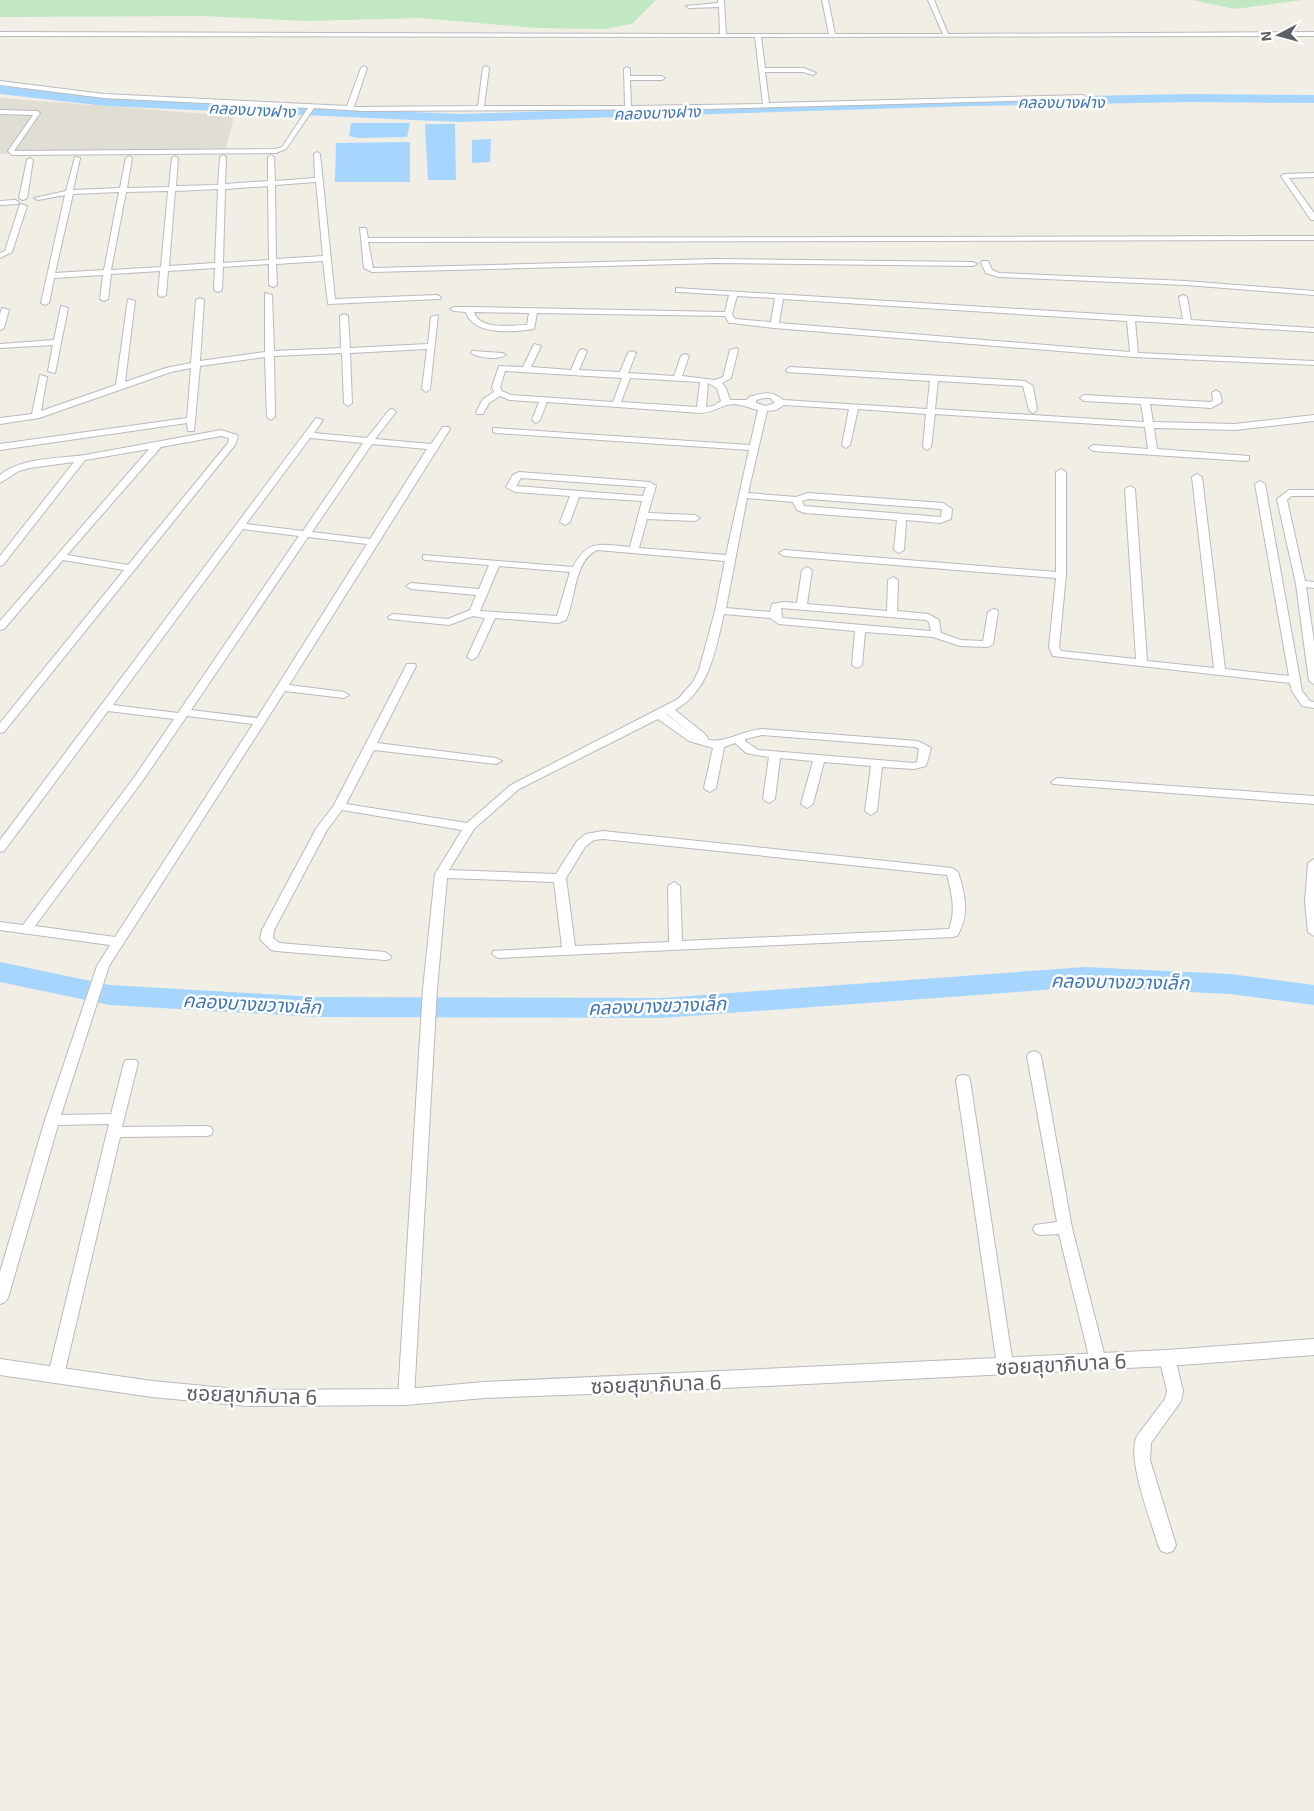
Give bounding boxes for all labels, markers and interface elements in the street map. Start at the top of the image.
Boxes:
north arrow [1254,10,1304,60]
text: N [1257,30,1275,42]
water label: คลองบางฝาง [1017,92,1106,111]
water label: คลองบางฝาง [208,97,297,121]
water label: คลองบางฝาง [613,101,702,123]
water label: คลองบางขวางเล็ก [1051,968,1190,994]
water label: คลองบางขวางเล็ก [182,988,322,1018]
water label: คลองบางขวางเล็ก [587,991,727,1019]
street label: ซอยสุขาภิบาล 6 [995,1347,1127,1381]
street label: ซอยสุขาภิบาล 6 [590,1368,722,1400]
street label: ซอยสุขาภิบาล 6 [186,1379,318,1411]

